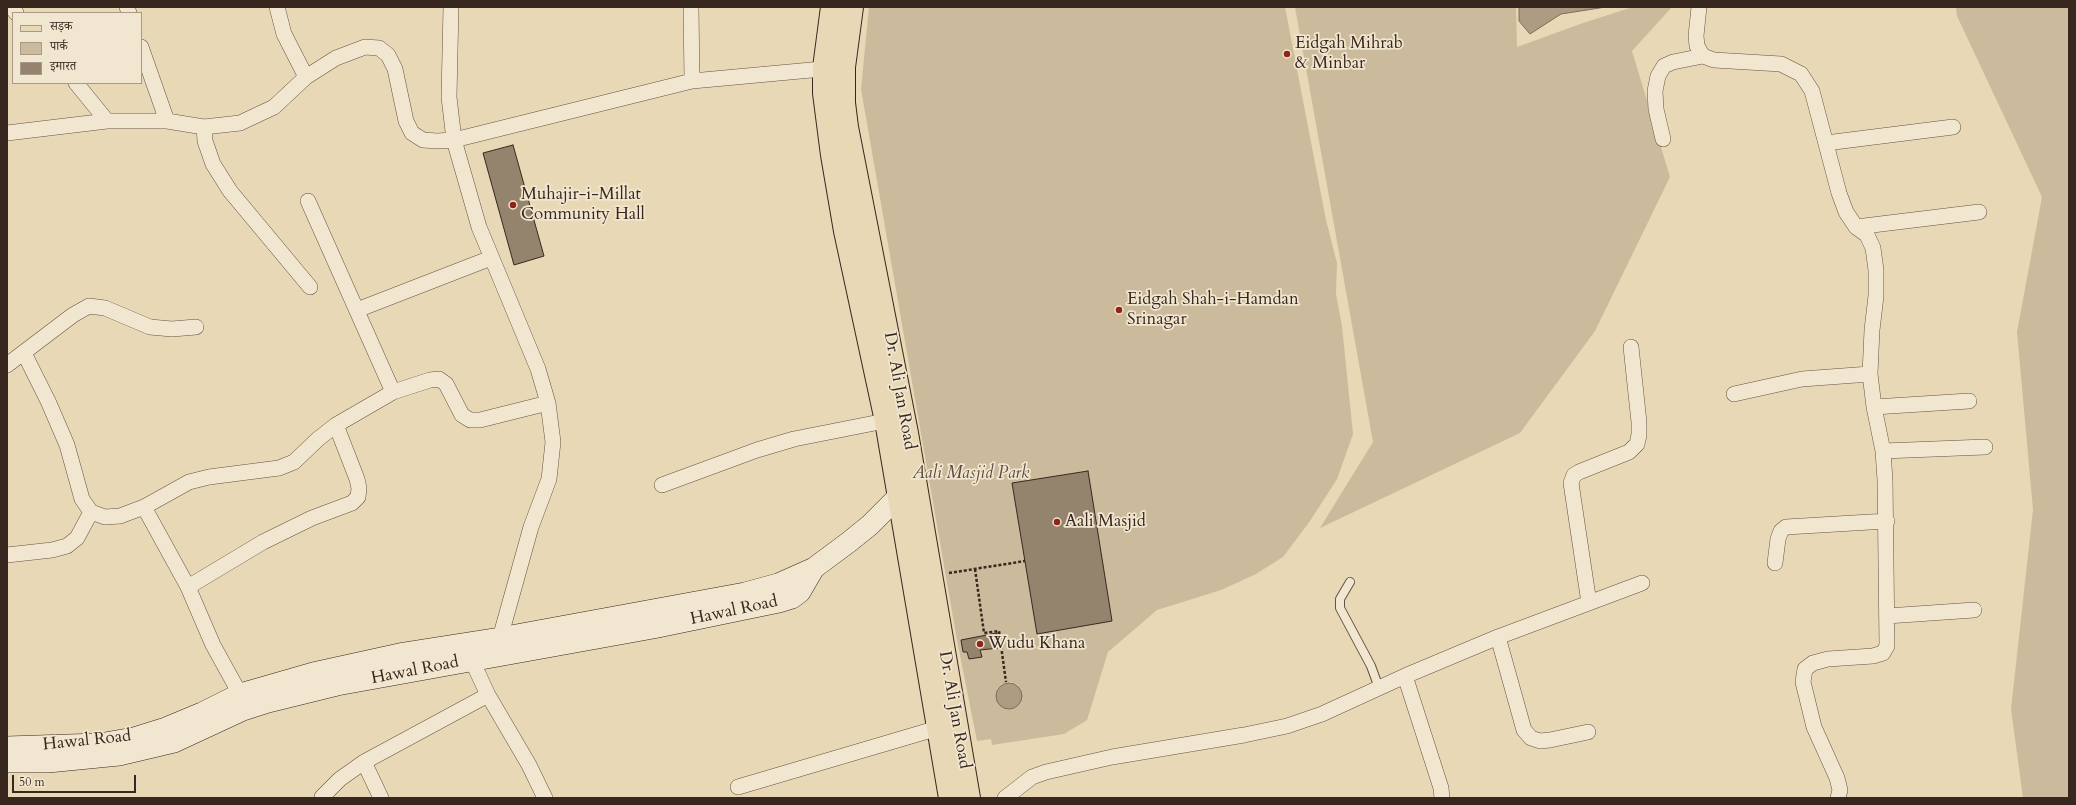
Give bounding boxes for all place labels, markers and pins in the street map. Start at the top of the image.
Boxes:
place label: Eidgah Mihrab & Minbar [1295,34,1403,74]
marker: Eidgah Mihrab & Minbar [1282,49,1292,59]
place label: Muhajir-i-Millat Community Hall [521,185,645,225]
marker: Muhajir-i-Millat Community Hall [508,200,518,210]
place label: Eidgah Shah-i-Hamdan Srinagar [1127,290,1299,330]
marker: Eidgah Shah-i-Hamdan Srinagar [1114,305,1124,315]
place label: Aali Masjid [1065,512,1146,532]
marker: Aali Masjid [1052,517,1062,527]
place label: Wudu Khana [988,634,1085,654]
marker: Wudu Khana [975,639,985,649]

